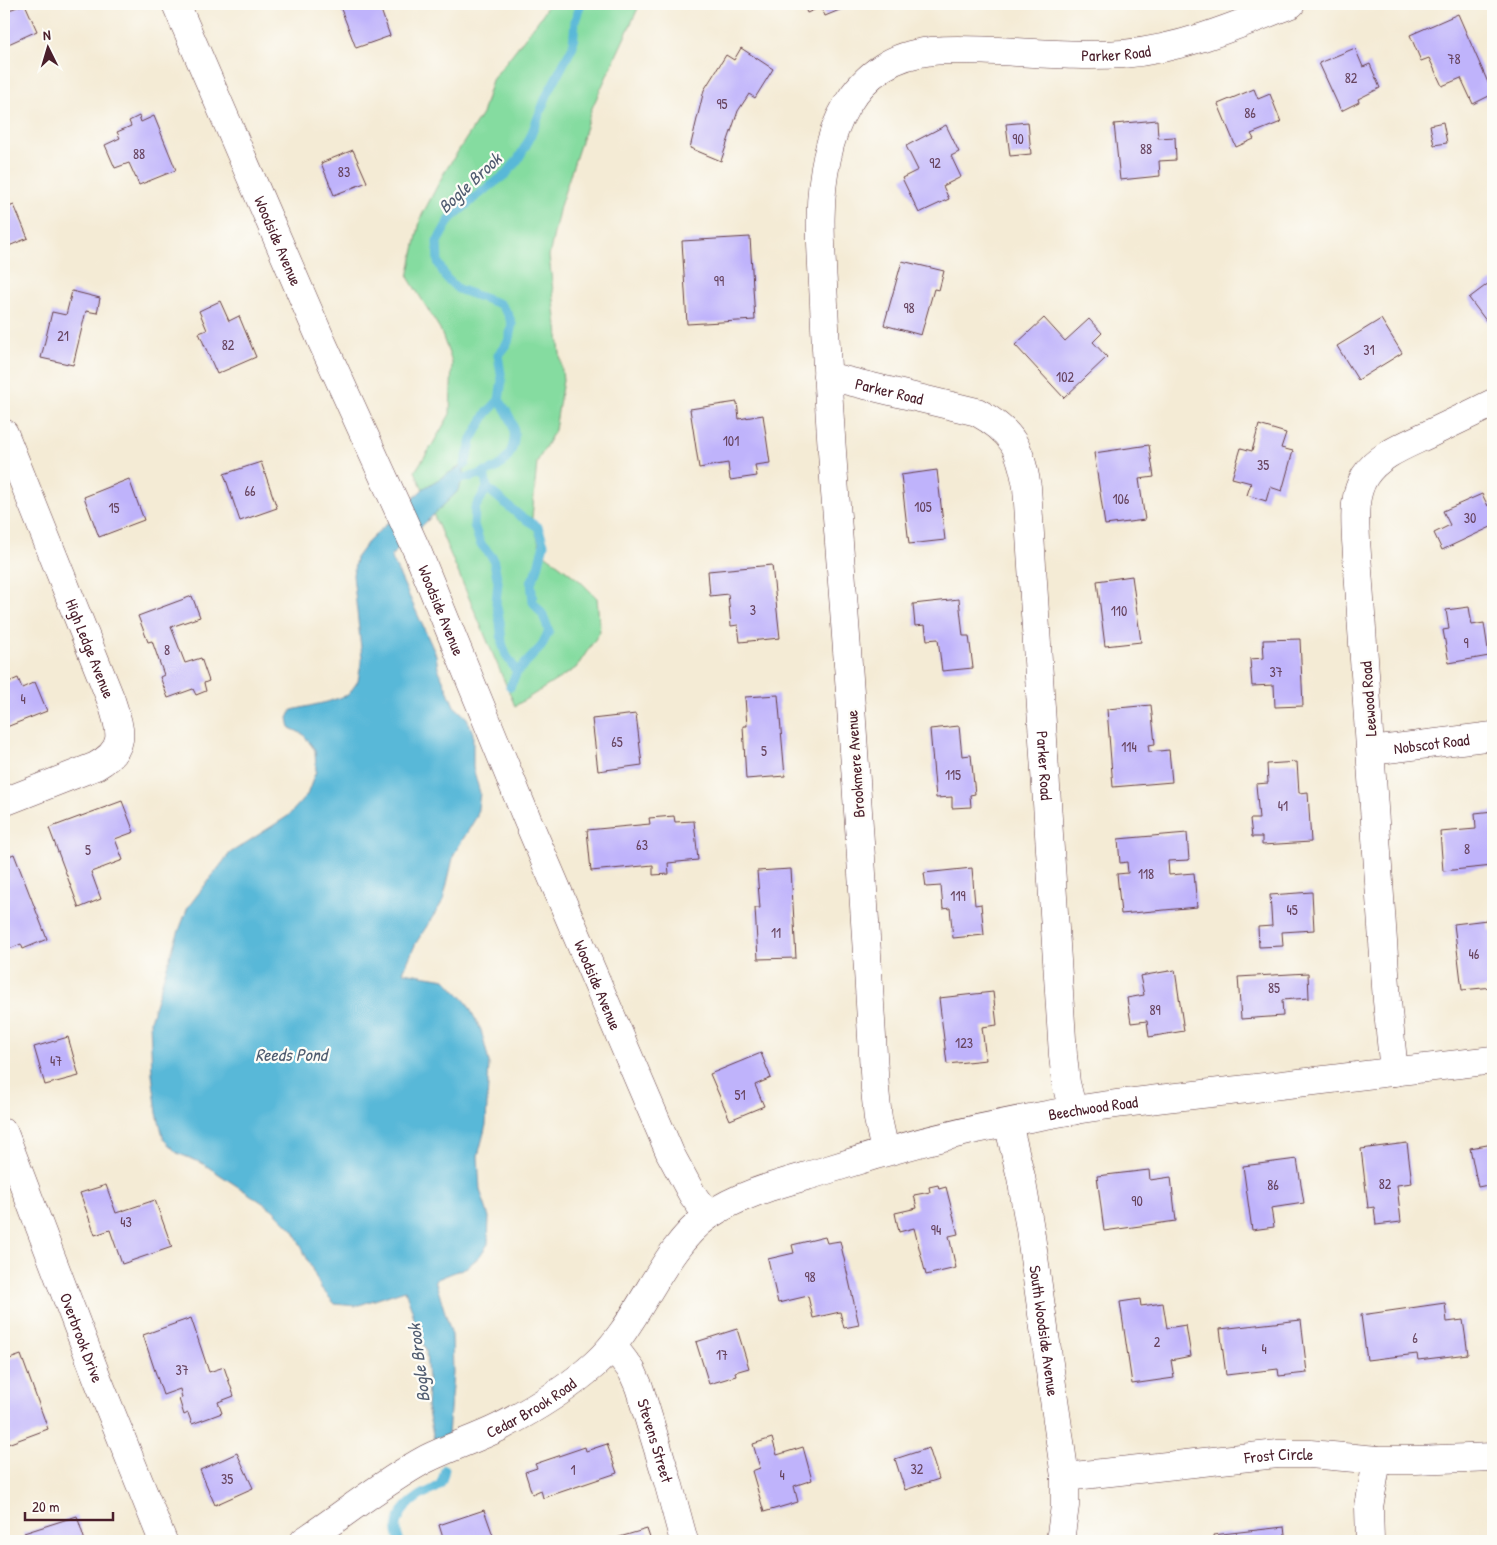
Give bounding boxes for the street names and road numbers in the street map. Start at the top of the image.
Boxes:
street label: Parker Road [1081,40,1152,66]
street label: Woodside Avenue [249,193,308,290]
street label: Parker Road [853,372,925,410]
street label: Woodside Avenue [413,562,470,659]
street label: High Ledge Avenue [61,596,120,702]
street label: Leewood Road [1354,661,1382,737]
street label: Brookmere Avenue [840,709,870,819]
street label: Nobscot Road [1393,728,1471,759]
street label: Parker Road [1031,730,1058,801]
street label: Woodside Avenue [569,937,627,1034]
street label: Beechwood Road [1047,1090,1139,1125]
street label: South Woodside Avenue [1024,1264,1065,1398]
street label: Overbrook Drive [55,1290,109,1386]
street label: Cedar Brook Road [482,1373,580,1443]
street label: Stevens Street [632,1396,679,1486]
street label: Frost Circle [1242,1443,1315,1469]

